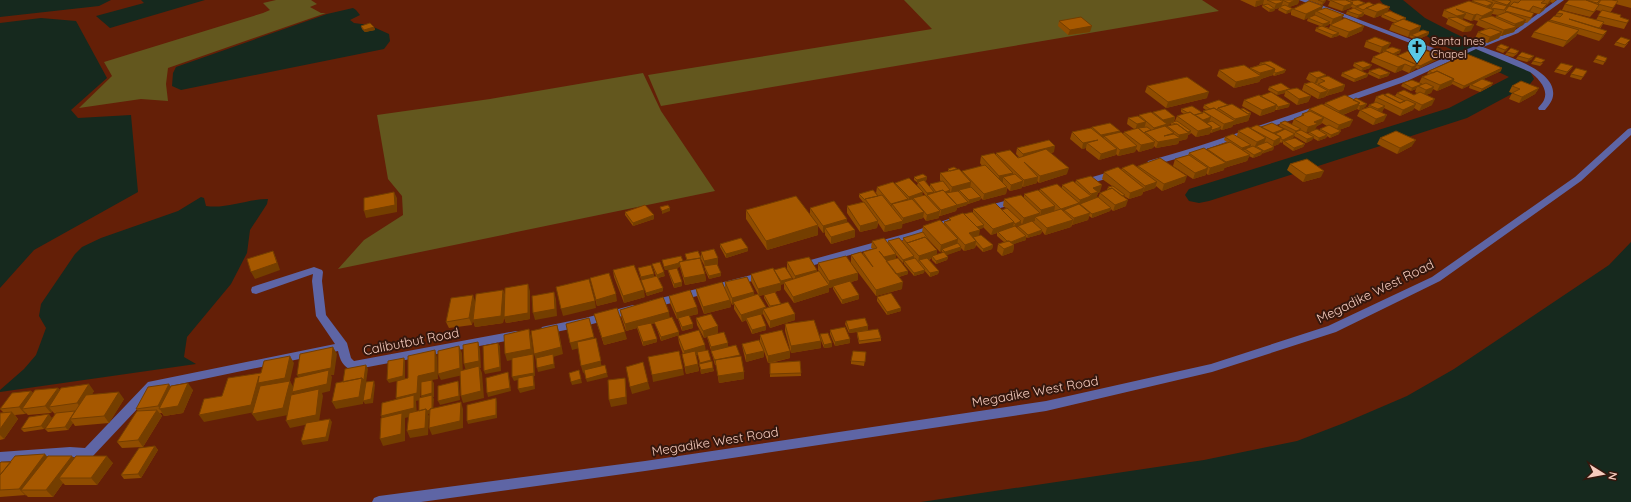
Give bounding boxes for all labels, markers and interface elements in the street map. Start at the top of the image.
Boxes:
place label: Santa Ines Chapel [1431,34,1484,61]
church icon: Santa Ines Chapel [1406,36,1428,64]
street label: Megadike West Road [1314,256,1436,326]
street label: Calibutbut Road [362,324,460,358]
street label: Megadike West Road [970,372,1100,410]
street label: Megadike West Road [650,423,780,459]
north arrow [1583,454,1623,494]
text: N [1605,471,1620,481]

